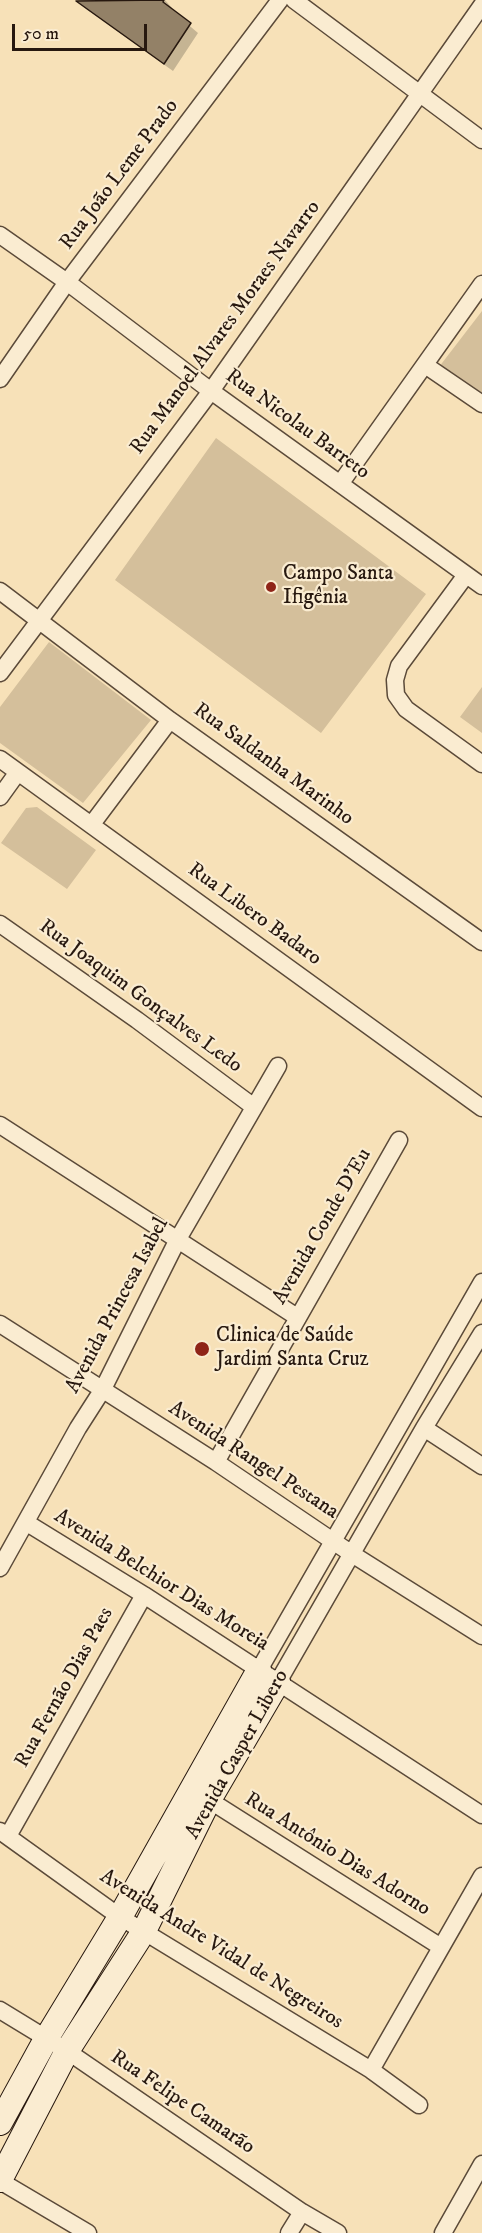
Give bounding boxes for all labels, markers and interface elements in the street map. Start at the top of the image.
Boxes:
scale bar [15,12,150,50]
text: 50 m [23,23,59,45]
street label: Rua João Leme Prado [55,95,185,255]
street label: Rua Manoel Alvares Moraes Navarro [125,196,327,460]
street label: Rua Nicolau Barreto [220,364,374,486]
place label: Campo Santa Ifigênia [283,562,393,612]
marker: Campo Santa Ifigênia [264,580,278,594]
street label: Rua Saldanha Marinho [188,698,358,832]
street label: Rua Libero Badaro [182,858,326,972]
street label: Rua Joaquim Gonçalves Ledo [34,915,246,1079]
street label: Avenida Conde D'Eu [268,1145,378,1309]
street label: Avenida Princesa Isabel [61,1214,175,1398]
place label: Clinica de Saúde Jardim Santa Cruz [216,1324,369,1374]
marker: Clinica de Saúde Jardim Santa Cruz [193,1340,211,1358]
street label: Avenida Rangel Pestana [163,1397,343,1525]
street label: Avenida Belchior Dias Moreia [49,1504,273,1658]
street label: Rua Fernão Dias Paes [11,1603,119,1773]
street label: Avenida Casper Libero [181,1666,295,1844]
street label: Rua Antônio Dias Adorno [239,1788,435,1922]
street label: Avenida Andre Vidal de Negreiros [95,1865,347,2035]
street label: Rua Felipe Camarão [105,2045,259,2161]

